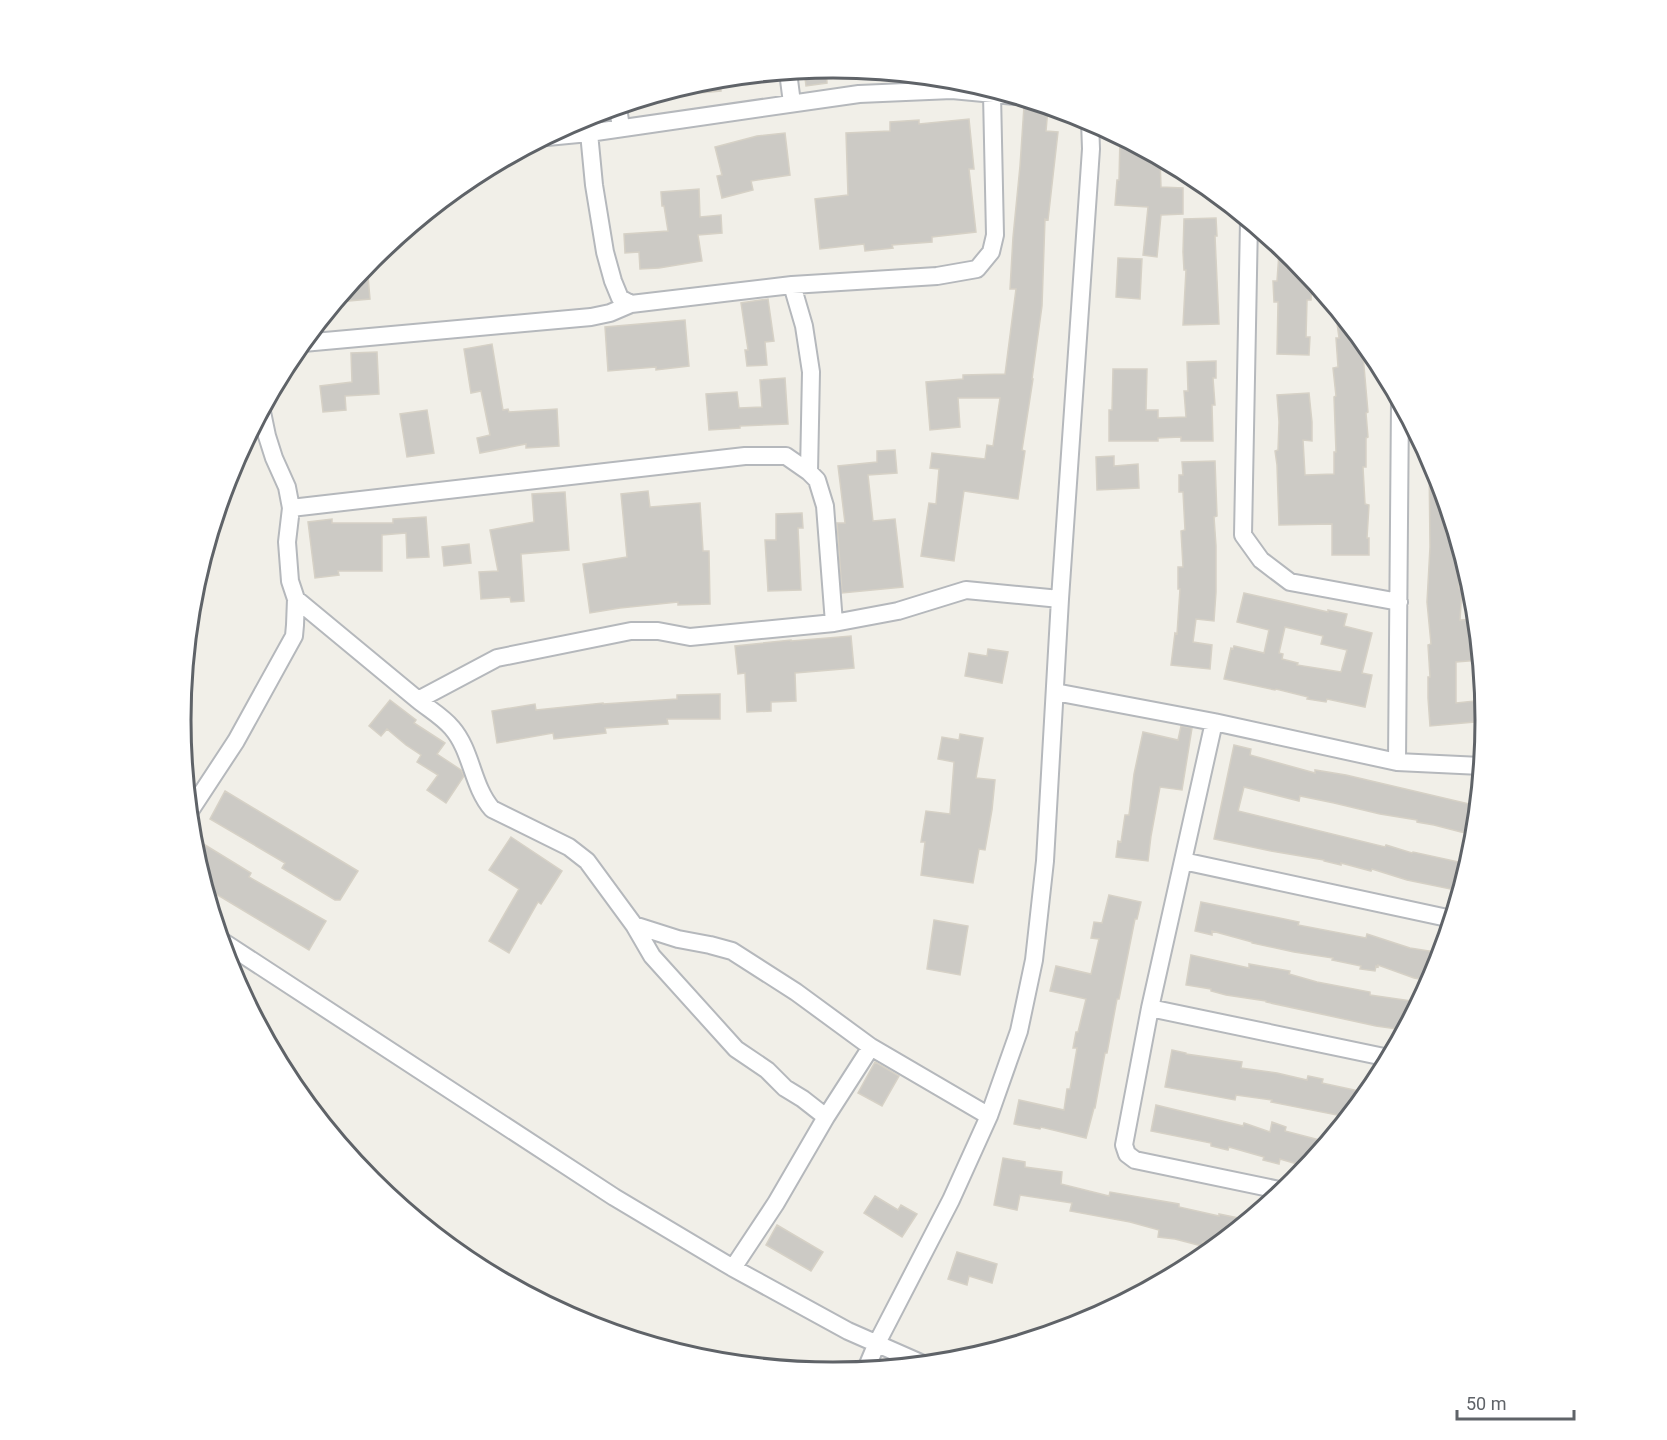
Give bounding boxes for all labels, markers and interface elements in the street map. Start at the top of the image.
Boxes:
scale bar [1457,1383,1574,1421]
text: 50 m [1466,1393,1506,1414]

